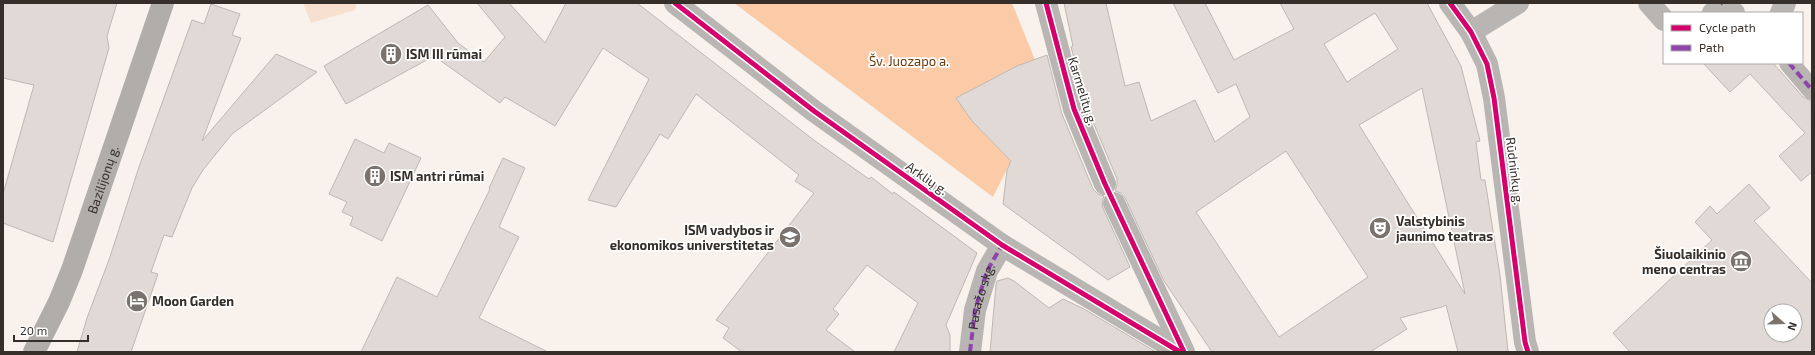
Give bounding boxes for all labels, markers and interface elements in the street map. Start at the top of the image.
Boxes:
legend [1663,12,1803,64]
text: Cycle path [1699,20,1756,34]
text: Path [1699,40,1724,54]
building icon: ISM III rūmai [378,41,404,67]
place label: ISM III rūmai [406,46,482,62]
park label: Šv. Juozapo a. [869,53,949,69]
street label: Karmelitų g. [1065,55,1101,127]
street label: Rūdninkų g. [1503,136,1527,206]
street label: Bazilijonų g. [84,143,122,216]
street label: Arklių g. [903,158,951,198]
building icon: ISM antri rūmai [362,163,388,189]
place label: ISM antri rūmai [390,168,484,184]
place label: Valstybinis jaunimo teatras [1396,213,1493,244]
theatre icon: Valstybinis jaunimo teatras [1367,215,1393,241]
place label: ISM vadybos ir ekonomikos universtitetas [610,222,774,253]
school or university icon: ISM vadybos ir ekonomikos universtitetas [777,224,803,250]
place label: Šiuolaikinio meno centras [1642,245,1726,277]
museum icon: Šiuolaikinio meno centras [1728,248,1754,274]
street label: Pasažo skg. [965,260,998,331]
hotel icon: Moon Garden [124,288,150,314]
place label: Moon Garden [152,293,234,309]
north arrow [1763,303,1803,343]
scale bar [14,317,88,343]
text: N [1785,321,1800,333]
text: 20 m [20,323,47,337]

